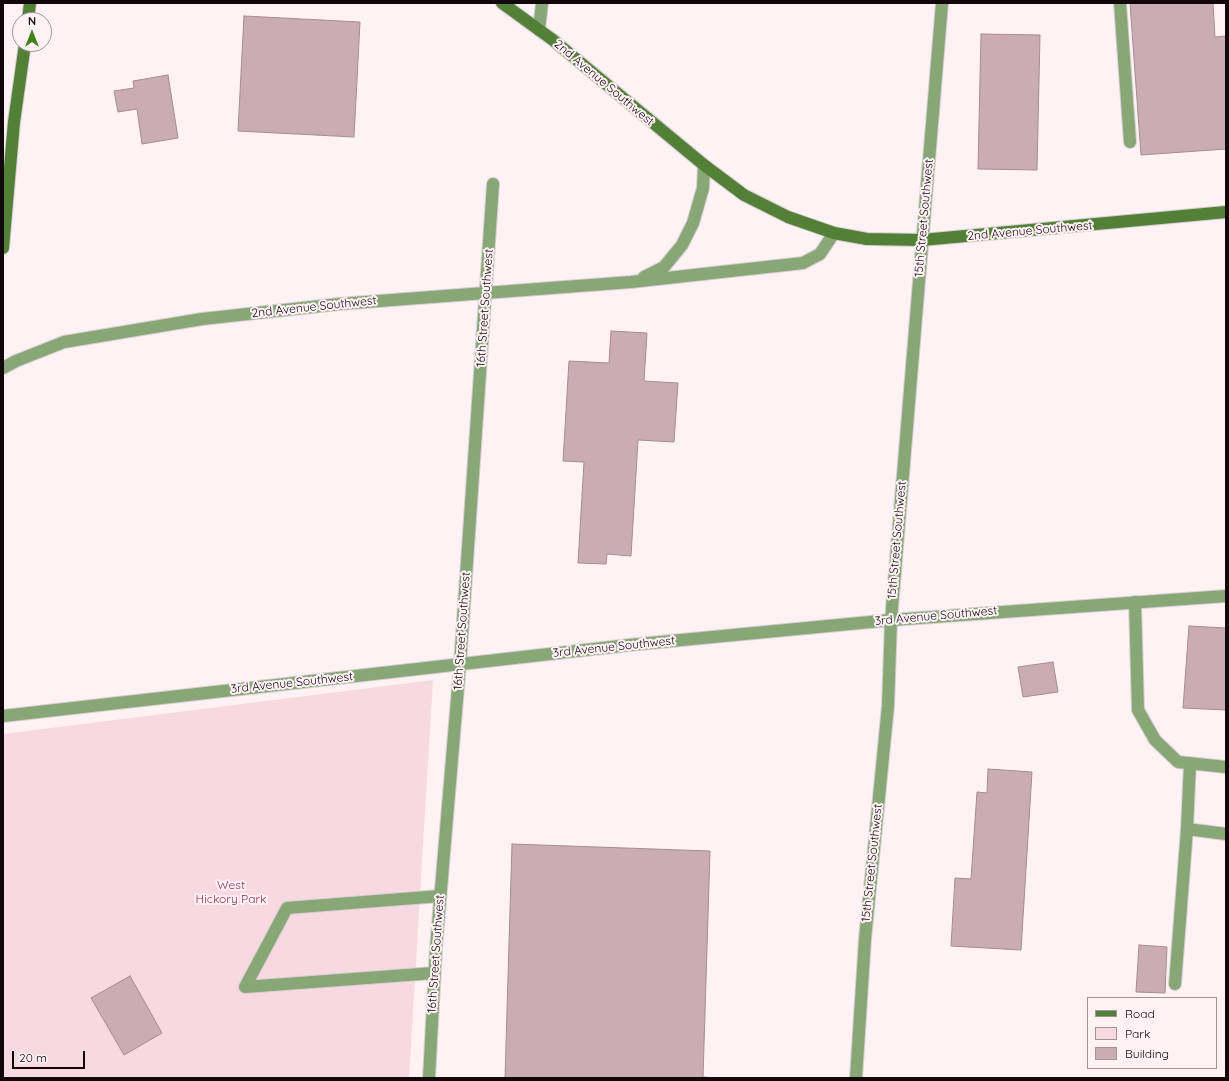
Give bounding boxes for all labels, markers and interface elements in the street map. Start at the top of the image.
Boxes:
north arrow [12,12,52,52]
text: N [28,14,36,28]
street label: 2nd Avenue Southwest [551,37,657,129]
street label: 15th Street Southwest [912,158,936,278]
street label: 2nd Avenue Southwest [967,218,1093,244]
street label: 16th Street Southwest [474,248,496,368]
street label: 2nd Avenue Southwest [251,293,377,321]
street label: 15th Street Southwest [885,480,909,600]
street label: 16th Street Southwest [451,571,473,691]
street label: 3rd Avenue Southwest [874,603,998,629]
street label: 3rd Avenue Southwest [552,633,676,661]
street label: 3rd Avenue Southwest [230,669,354,697]
street label: 15th Street Southwest [859,803,885,923]
park label: West Hickory Park [196,878,266,906]
street label: 16th Street Southwest [425,894,447,1014]
legend [1087,997,1217,1069]
text: Road [1125,1006,1155,1021]
text: Park [1125,1026,1150,1041]
scale bar [14,1043,87,1069]
text: Building [1125,1046,1169,1061]
text: 20 m [19,1050,47,1065]

